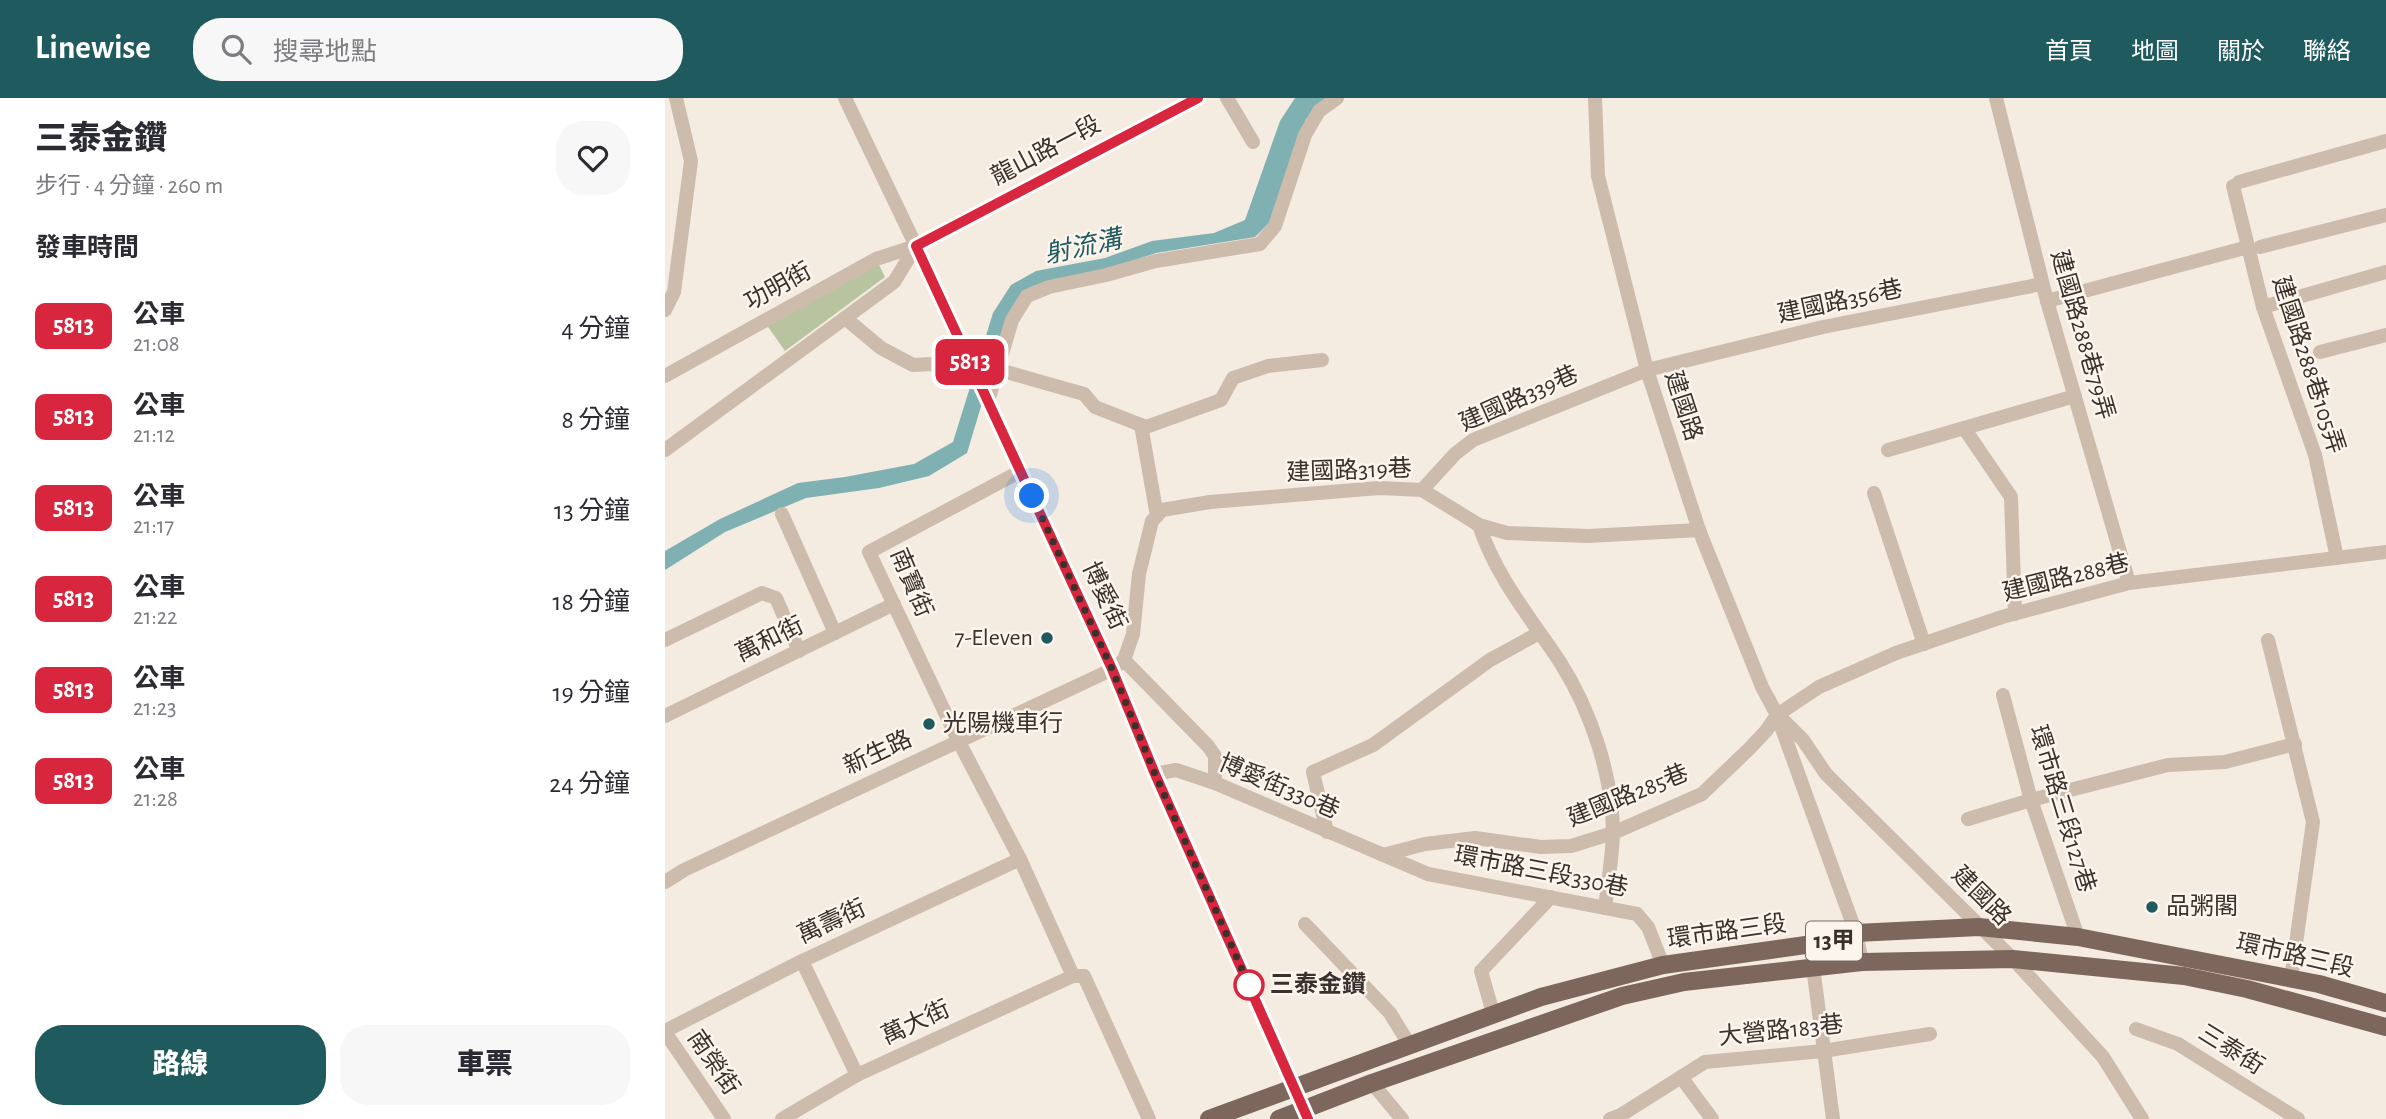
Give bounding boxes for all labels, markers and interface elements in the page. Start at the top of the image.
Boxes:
search box [193,18,683,81]
icon: search [217,30,255,68]
text: Linewise [35,32,151,65]
text: 搜尋地點 [273,39,377,65]
text: 首頁 [2045,40,2093,64]
text: 地圖 [2131,40,2179,64]
text: 關於 [2217,40,2265,64]
text: 聯絡 [2303,40,2351,64]
street label: 龍山路一段 [986,110,1105,190]
button: heart [556,121,630,195]
text: 三泰金鑽 [35,123,167,156]
text: 步行 · 4 分鐘 · 260 m [35,175,223,198]
water label: 射流溝 [1042,224,1128,268]
text: 發車時間 [35,235,139,261]
street label: 建國路288巷79弄 [2046,247,2120,422]
street label: 功明街 [740,257,815,315]
street label: 建國路288巷105弄 [2268,273,2350,457]
street label: 建國路356巷 [1775,275,1905,327]
text: 公車 [133,302,185,328]
text: 5813 [53,314,94,338]
text: 4 分鐘 [561,316,630,342]
text: 21:08 [133,333,180,356]
line badge: 5813 [921,339,1019,385]
text: 5813 [949,350,991,374]
street label: 建國路339巷 [1455,360,1582,436]
street label: 建國路 [1660,367,1707,444]
text: 公車 [133,393,185,419]
text: 5813 [53,405,94,429]
text: 8 分鐘 [561,407,630,433]
text: 21:12 [133,424,175,447]
street label: 建國路319巷 [1286,455,1412,485]
your location [1014,478,1049,513]
text: 公車 [133,484,185,510]
text: 5813 [53,496,94,520]
text: 13 分鐘 [554,498,630,524]
text: 21:17 [133,515,174,538]
street label: 南寶街 [886,544,938,621]
street label: 建國路288巷 [2000,549,2132,605]
street label: 博愛街 [1078,557,1132,634]
text: 公車 [133,575,185,601]
text: 5813 [53,587,94,611]
text: 18 分鐘 [552,589,630,615]
text: 21:22 [133,606,178,629]
street label: 萬和街 [732,612,808,667]
place label: 7-Eleven [955,626,1033,650]
marker: 7-Eleven [1039,630,1055,646]
text: 公車 [133,666,185,692]
text: 5813 [53,678,94,702]
text: 19 分鐘 [553,680,630,706]
text: 21:23 [133,697,177,720]
place label: 光陽機車行 [943,710,1063,736]
marker: 光陽機車行 [921,716,937,732]
street label: 環市路三段127巷 [2025,722,2101,895]
street label: 新生路 [839,725,916,779]
street label: 博愛街330巷 [1215,749,1344,823]
text: 公車 [133,757,185,783]
street label: 建國路285巷 [1563,759,1692,831]
text: 5813 [53,769,94,793]
text: 24 分鐘 [549,771,630,797]
text: 21:28 [133,788,178,811]
street label: 環市路三段330巷 [1452,841,1630,901]
street label: 建國路 [1947,861,2016,930]
street label: 萬壽街 [793,894,870,948]
place label: 品粥閣 [2166,894,2238,919]
marker: 品粥閣 [2144,899,2160,915]
street label: 環市路三段 [1666,910,1788,952]
road number: 13甲 [1806,922,1862,960]
street label: 環市路三段 [2234,929,2357,981]
marker: 三泰金鑽 [1234,970,1264,1000]
place label: 三泰金鑽 [1270,971,1366,997]
street label: 萬大街 [877,995,954,1049]
street label: 大營路183巷 [1717,1011,1845,1049]
street label: 三泰街 [2194,1019,2269,1079]
button: 路線 [35,1025,326,1105]
button: 車票 [340,1025,630,1105]
street label: 南榮街 [683,1025,745,1100]

